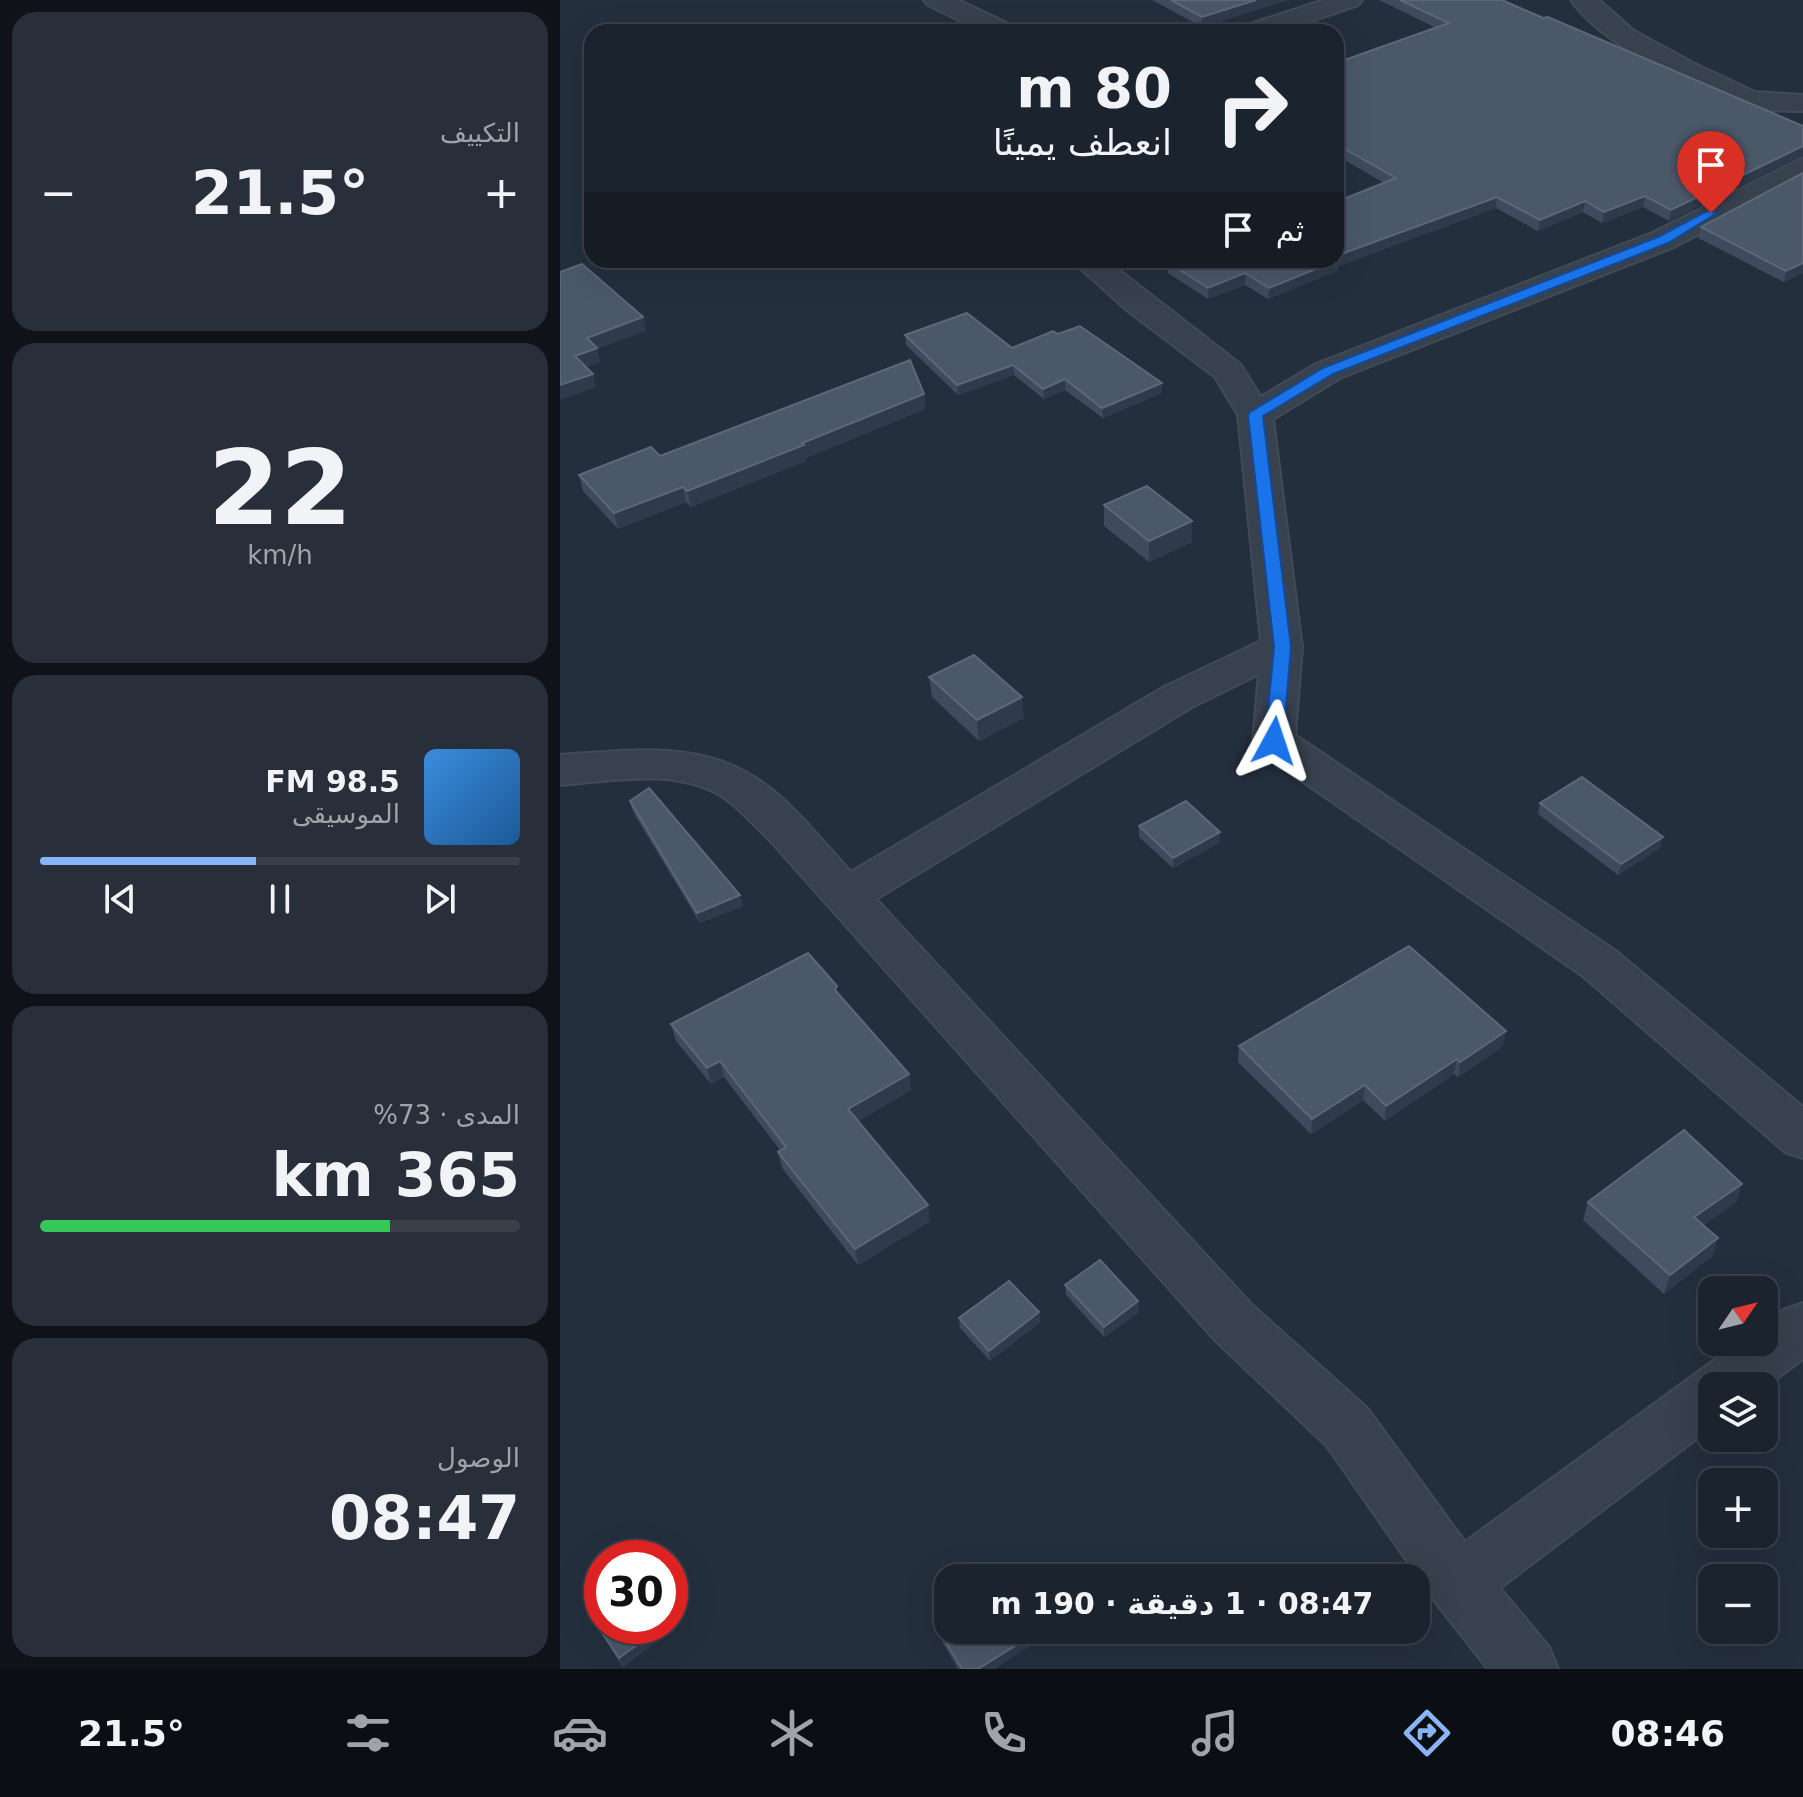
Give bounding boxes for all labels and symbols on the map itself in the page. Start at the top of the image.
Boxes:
pin [1677,131,1745,213]
position arrow [1232,699,1316,783]
north arrow [1698,1276,1778,1356]
speed limit sign: 30 [584,1540,688,1644]

